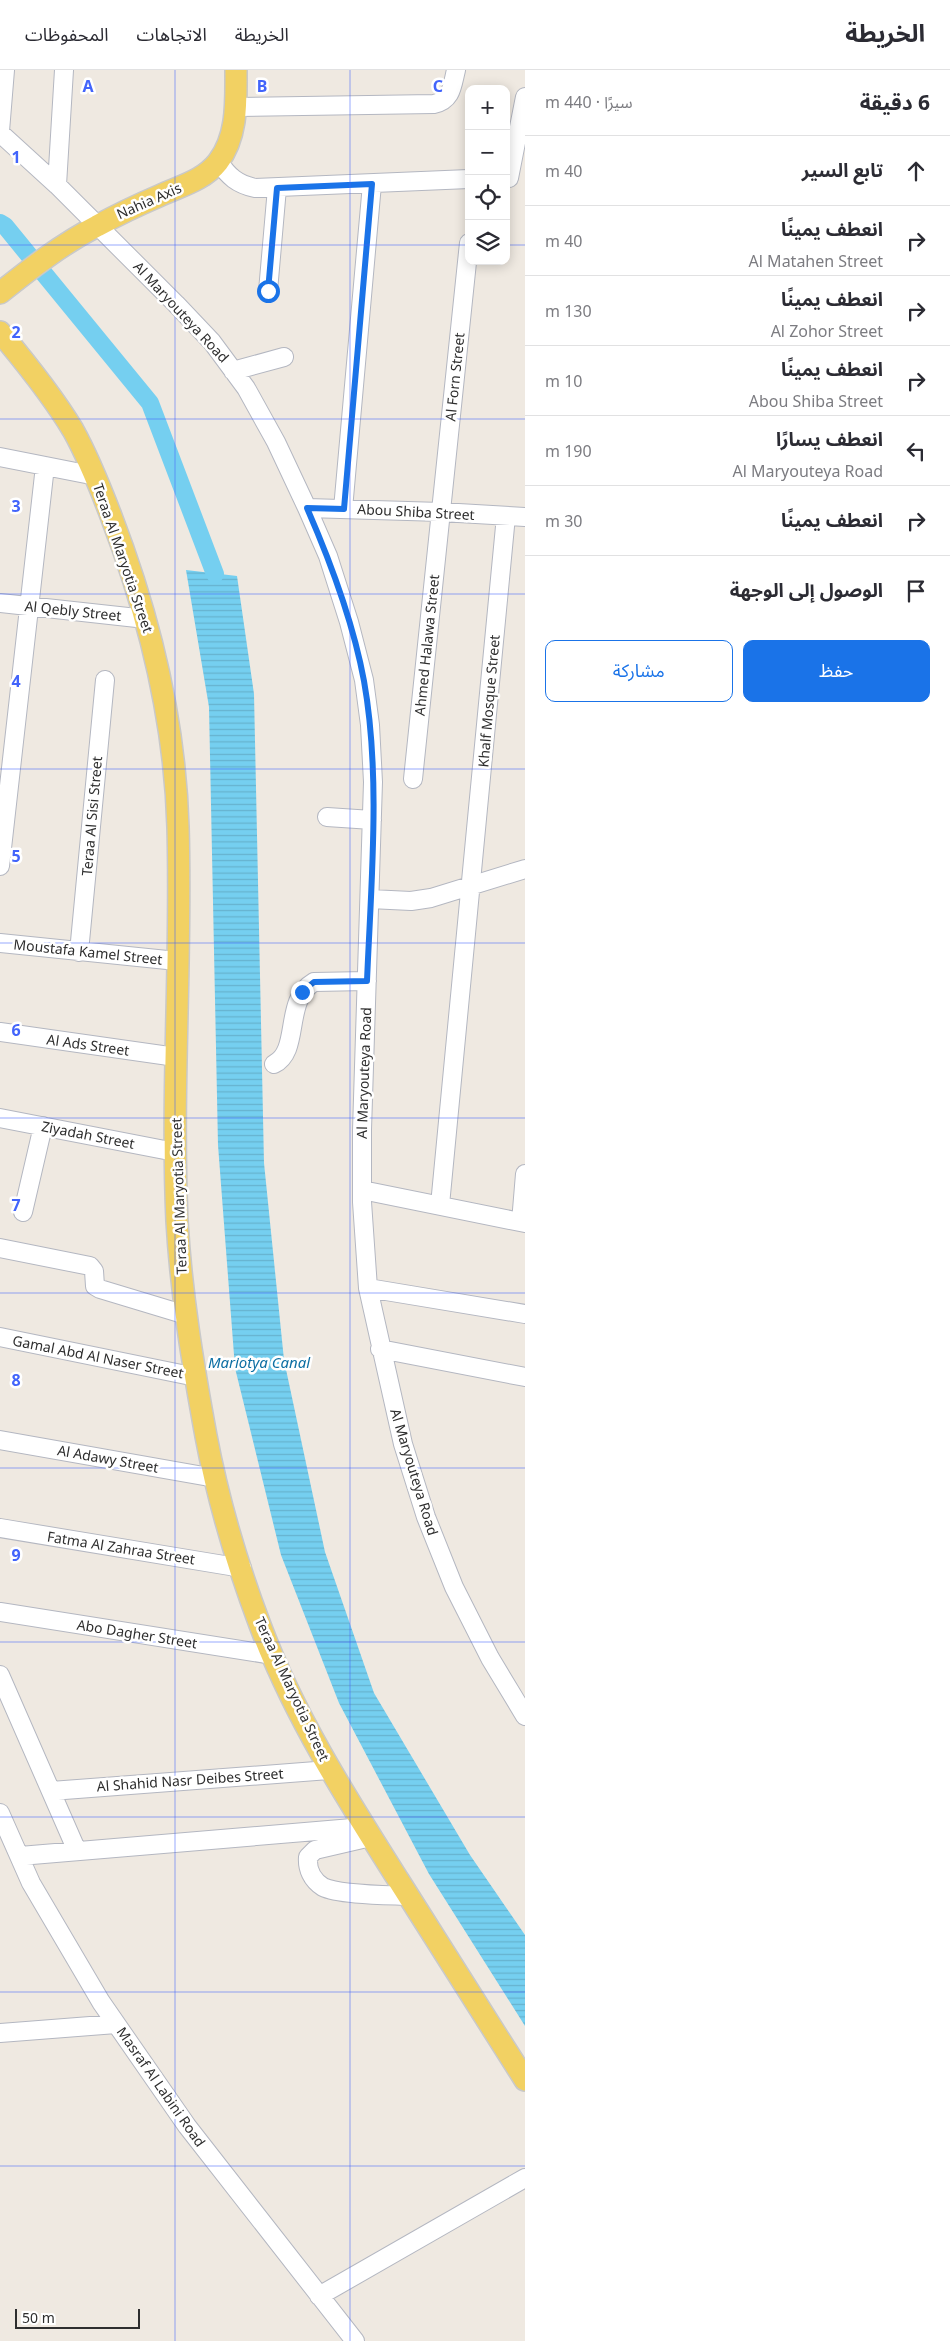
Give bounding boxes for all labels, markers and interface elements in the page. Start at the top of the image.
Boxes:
text: الخريطة [845,16,925,49]
text: المحفوظات [25,22,109,46]
text: الاتجاهات [137,22,207,46]
text: الخريطة [235,22,289,46]
text: A [82,75,94,97]
text: B [257,75,267,97]
text: C [433,75,443,97]
map controls [465,85,510,265]
button: + [465,85,510,130]
text: 6 دقيقة [860,88,930,116]
text: سيرًا · 440 m [545,91,632,113]
button: − [465,130,510,175]
text: 1 [11,146,21,168]
text: تابع السير [802,157,883,183]
icon: ahead [902,157,930,185]
text: 40 m [545,160,582,182]
button: locate [465,175,510,220]
street label: Nahia Axis [113,178,184,223]
text: انعطف يمينًا [781,216,883,242]
button: layers [465,220,510,265]
icon: right [902,227,930,255]
text: 40 m [545,230,582,252]
text: Al Matahen Street [749,250,883,272]
street label: Al Maryouteya Road [129,257,233,366]
route start [257,280,280,303]
text: انعطف يمينًا [781,286,883,312]
icon: right [902,297,930,325]
text: 130 m [545,300,592,322]
text: Al Zohor Street [771,320,883,342]
text: 2 [11,321,21,343]
street label: Al Forn Street [440,332,469,422]
text: انعطف يمينًا [781,356,883,382]
icon: right [902,367,930,395]
text: 10 m [545,370,582,392]
text: Abou Shiba Street [749,390,883,412]
text: انعطف يسارًا [776,426,883,452]
icon: left [902,437,930,465]
text: 190 m [545,440,592,462]
text: Al Maryouteya Road [732,460,883,482]
street label: Teraa Al Maryotia Street [89,481,158,635]
text: 3 [11,495,21,517]
street label: Abou Shiba Street [357,499,475,524]
text: انعطف يمينًا [781,507,883,533]
icon: right [902,507,930,535]
text: 30 m [545,510,582,532]
street label: Ahmed Halawa Street [410,573,443,717]
text: الوصول إلى الوجهة [730,577,883,603]
icon: arrive [902,577,930,605]
street label: Al Qebly Street [24,596,122,625]
street label: Khalf Mosque Street [473,634,504,768]
button: مشاركة [545,640,733,702]
button: حفظ [743,640,930,702]
text: 4 [11,670,21,692]
street label: Teraa Al Sisi Street [77,755,106,877]
text: 5 [11,845,21,867]
street label: Moustafa Kamel Street [13,934,163,969]
route end [291,981,314,1004]
street label: Al Maryouteya Road [352,1007,375,1139]
text: 6 [11,1019,21,1041]
street label: Al Ads Street [46,1029,131,1060]
street label: Ziyadah Street [40,1116,136,1153]
street label: Teraa Al Maryotia Street [166,1117,191,1275]
text: 7 [11,1194,21,1216]
street label: Gamal Abd Al Naser Street [11,1331,185,1382]
water label: Mariotya Canal [208,1352,311,1372]
text: 8 [11,1369,21,1391]
street label: Al Maryouteya Road [386,1406,443,1538]
street label: Al Adawy Street [56,1440,160,1477]
street label: Fatma Al Zahraa Street [46,1526,196,1569]
text: 9 [11,1544,21,1566]
street label: Teraa Al Maryotia Street [251,1614,334,1764]
street label: Abo Dagher Street [76,1615,199,1652]
street label: Al Shahid Nasr Deibes Street [96,1763,284,1796]
street label: Masraf Al Labini Road [113,2023,210,2150]
scale bar [15,2306,140,2329]
text: 50 m [22,2308,55,2327]

